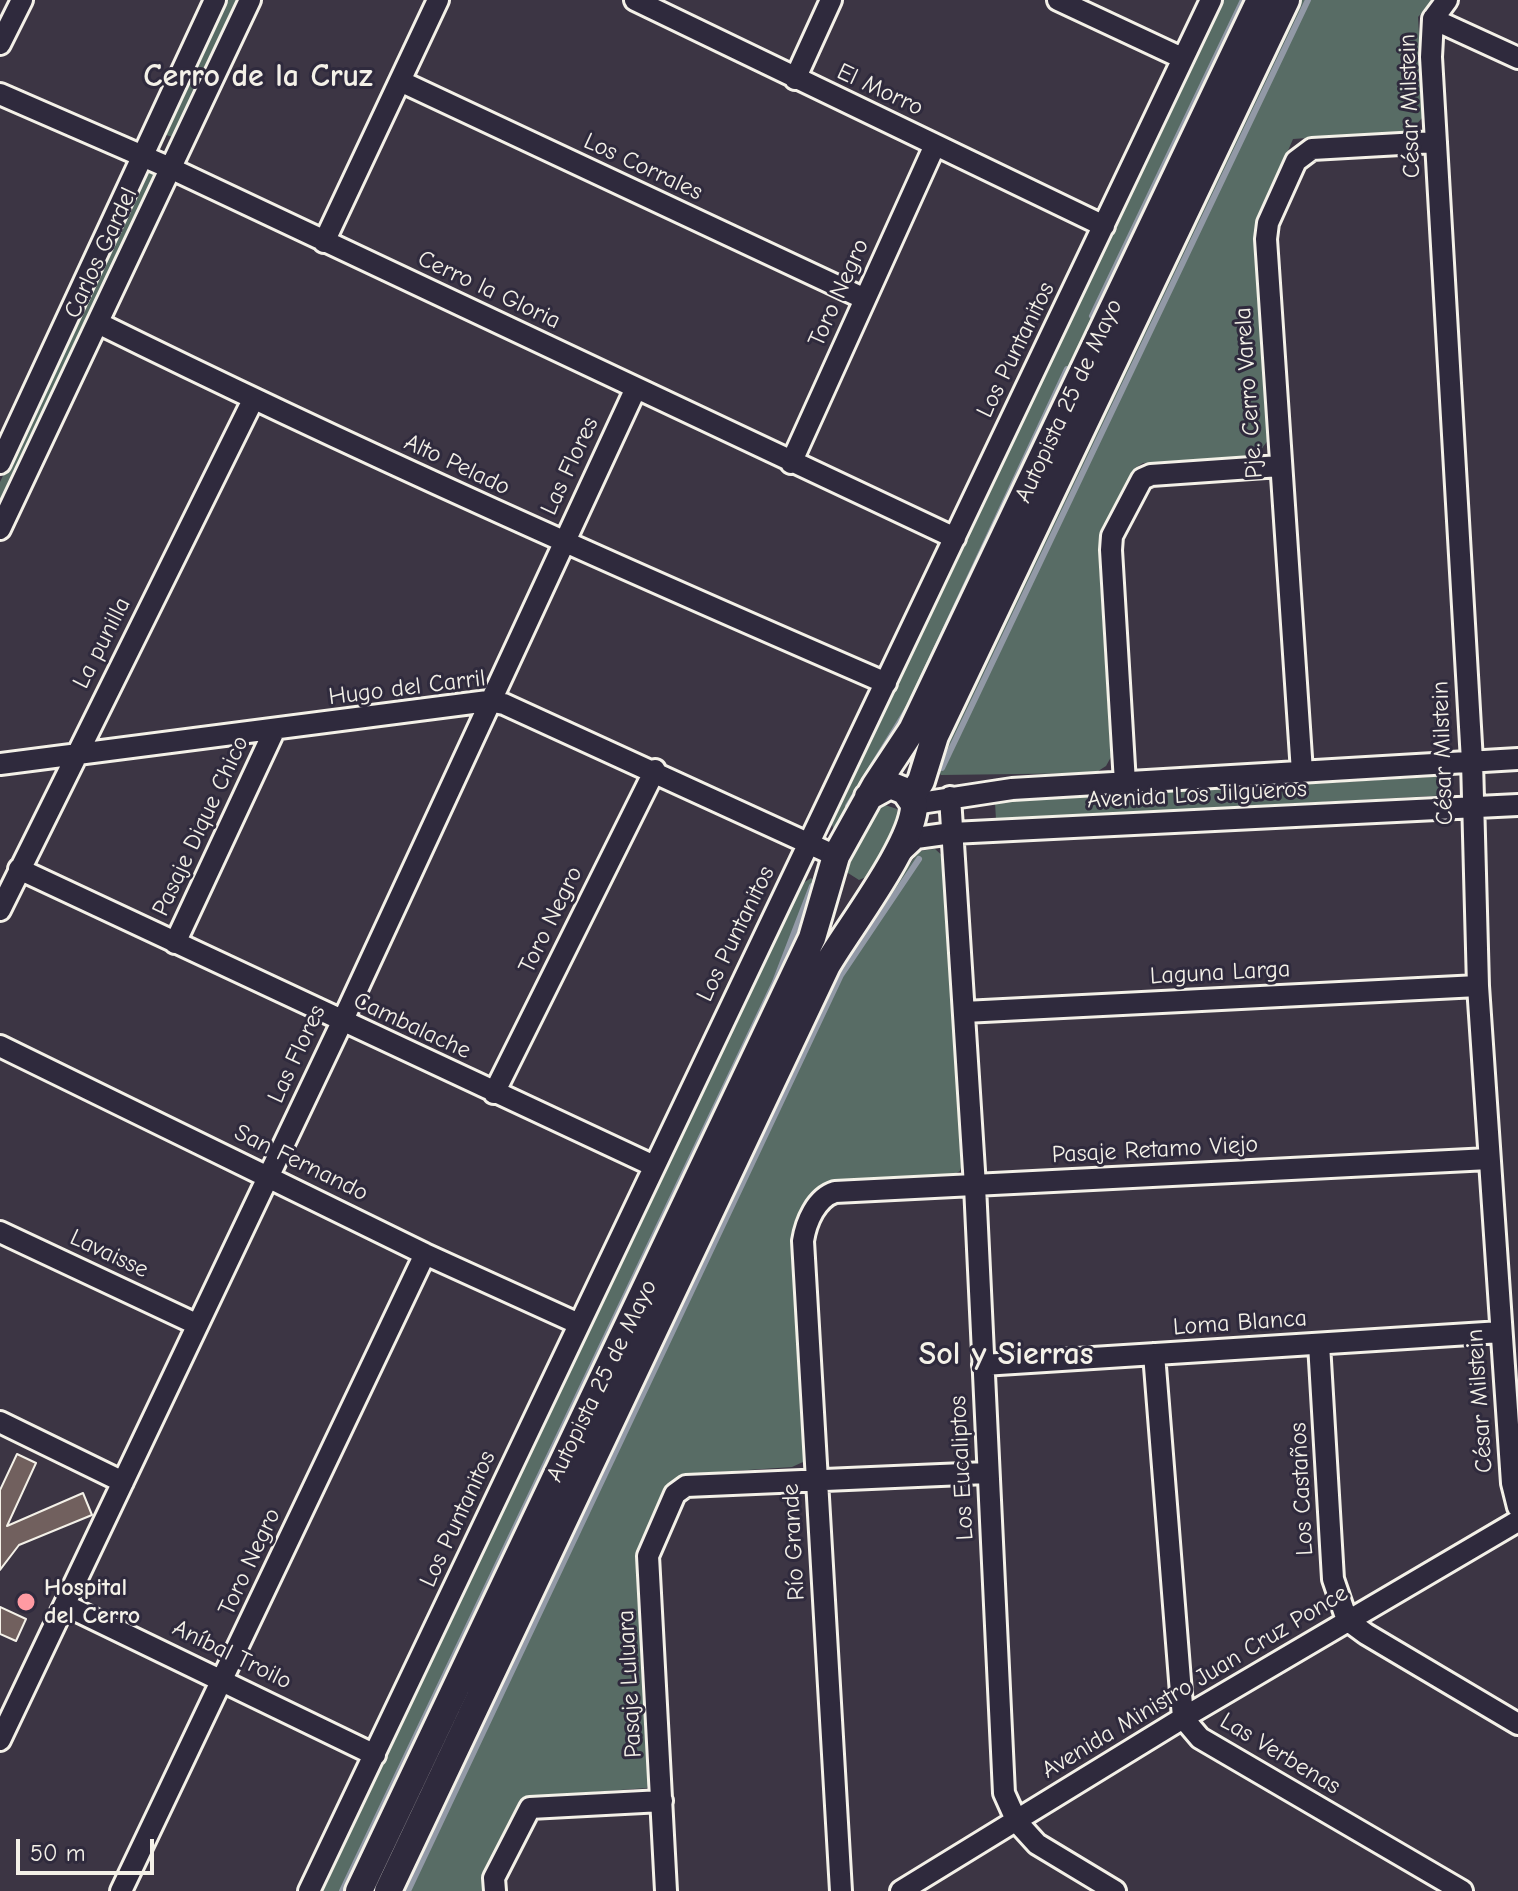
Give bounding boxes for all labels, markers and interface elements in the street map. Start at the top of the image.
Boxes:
street label: César Milstein [1393,33,1427,179]
district label: Cerro de la Cruz [143,58,373,96]
street label: El Morro [832,58,928,122]
street label: Los Corrales [579,127,707,207]
street label: Carlos Gardel [58,183,144,323]
street label: Toro Negro [802,235,876,351]
street label: Cerro la Gloria [413,244,565,336]
street label: Los Puntanitos [971,278,1061,422]
street label: Autopista 25 de Mayo [1009,294,1129,508]
street label: Pje. Cerro Varela [1229,306,1269,480]
street label: Las Flores [535,412,605,520]
street label: Alto Pelado [399,428,515,502]
street label: La punilla [67,593,137,693]
street label: Hugo del Carril [327,664,487,712]
street label: César Milstein [1426,680,1460,826]
street label: Pasaje Dique Chico [147,731,255,921]
street label: Avenida Los Jilgueros [1087,775,1307,815]
street label: Toro Negro [513,862,589,978]
street label: Los Puntanitos [691,862,781,1006]
street label: Laguna Larga [1149,955,1291,991]
street label: Cambalache [349,986,475,1066]
street label: Las Flores [262,1000,332,1108]
street label: San Fernando [229,1118,373,1208]
street label: Pasaje Retamo Viejo [1051,1130,1259,1170]
street label: Lavaisse [65,1223,153,1285]
street label: Autopista 25 de Mayo [540,1275,664,1487]
street label: Loma Blanca [1172,1304,1308,1342]
street label: César Milstein [1461,1328,1499,1474]
district label: Sol y Sierras [919,1336,1093,1374]
street label: Los Eucaliptos [944,1395,980,1541]
street label: Los Castaños [1284,1422,1320,1556]
street label: Los Puntanitos [414,1446,502,1592]
street label: Río Grande [777,1483,811,1601]
street label: Toro Negro [213,1504,287,1620]
place label: Hospital del Cerro [44,1574,140,1630]
street label: Avenida Ministro Juan Cruz Ponce [1037,1579,1353,1785]
marker: Hospital del Cerro [15,1591,37,1613]
street label: Pasaje Luluara [612,1609,648,1759]
street label: Aníbal Troilo [168,1614,296,1696]
street label: Las Verbenas [1215,1707,1345,1801]
scale bar [20,1823,158,1873]
text: 50 m [30,1839,86,1867]

